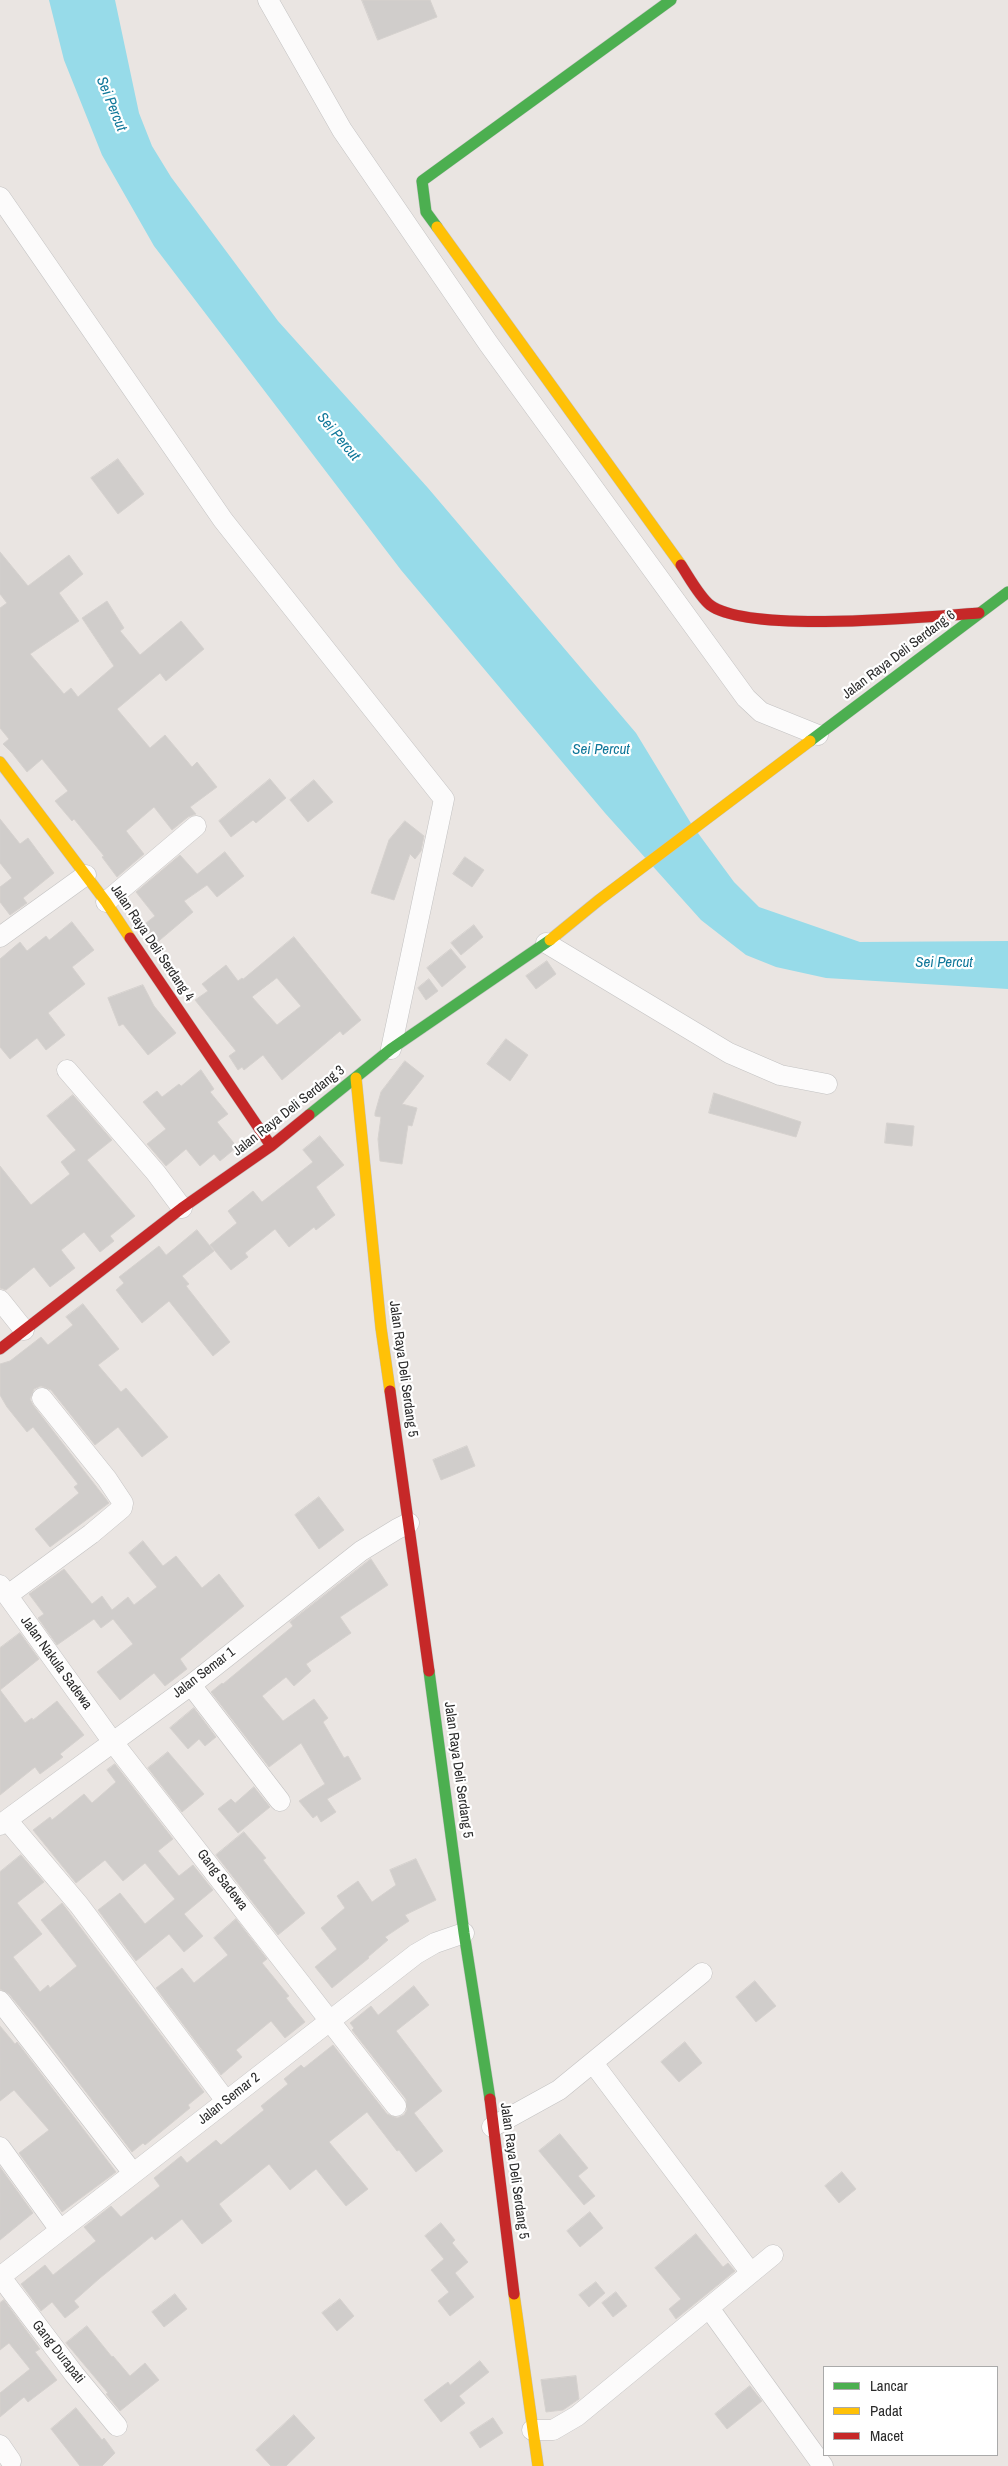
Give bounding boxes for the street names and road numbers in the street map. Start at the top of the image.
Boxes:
street label: Jalan Raya Deli Serdang 6 [839,607,959,703]
street label: Jalan Raya Deli Serdang 4 [107,881,197,1005]
street label: Jalan Raya Deli Serdang 3 [230,1062,348,1160]
street label: Jalan Raya Deli Serdang 5 [385,1300,421,1438]
street label: Jalan Nakula Sadewa [17,1613,95,1713]
street label: Jalan Semar 1 [169,1644,239,1702]
street label: Jalan Raya Deli Serdang 5 [440,1701,476,1839]
street label: Gang Sadewa [193,1846,251,1914]
street label: Jalan Semar 2 [195,2070,263,2128]
street label: Jalan Raya Deli Serdang 5 [496,2102,532,2240]
street label: Gang Durapati [28,2317,88,2387]

